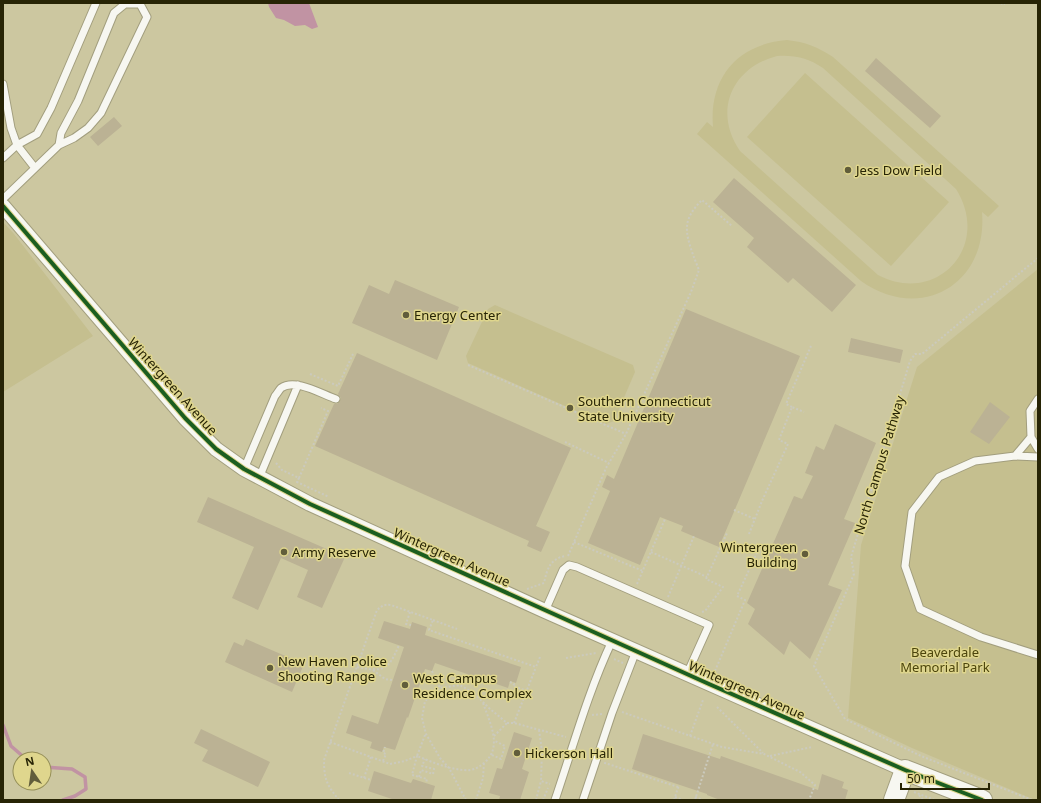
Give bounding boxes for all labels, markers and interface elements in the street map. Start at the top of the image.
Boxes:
place label: Jess Dow Field [854,161,942,179]
marker: Jess Dow Field [843,165,853,175]
place label: Energy Center [414,306,501,324]
marker: Energy Center [401,310,411,320]
street label: Wintergreen Avenue [124,333,222,439]
place label: Southern Connecticut State University [578,392,711,425]
street label: North Campus Pathway [849,393,909,537]
marker: Southern Connecticut State University [565,403,575,413]
street label: Wintergreen Avenue [391,523,513,591]
place label: Wintergreen Building [720,538,797,571]
place label: Army Reserve [292,543,376,561]
marker: Army Reserve [279,547,289,557]
marker: Wintergreen Building [800,549,810,559]
park label: Beaverdale Memorial Park [900,643,990,676]
place label: New Haven Police Shooting Range [278,652,387,685]
street label: Wintergreen Avenue [686,656,808,724]
marker: New Haven Police Shooting Range [265,663,275,673]
place label: West Campus Residence Complex [413,669,532,702]
marker: West Campus Residence Complex [400,680,410,690]
place label: Hickerson Hall [525,744,613,762]
marker: Hickerson Hall [512,748,522,758]
north arrow [12,751,52,791]
text: N [24,752,36,769]
scale bar [901,765,989,791]
text: 50 m [907,770,935,787]

